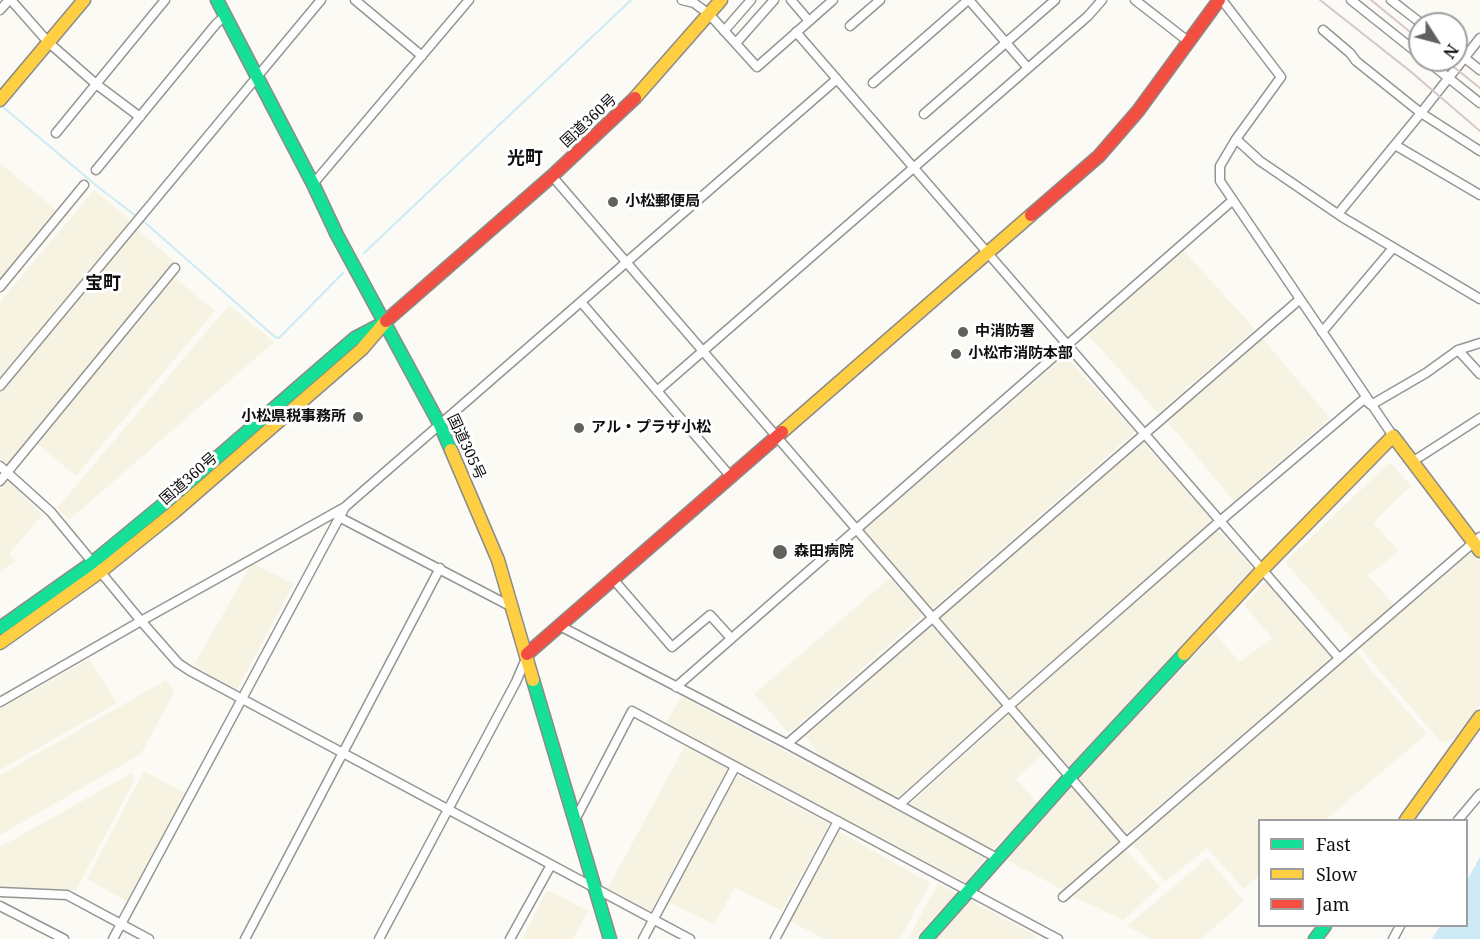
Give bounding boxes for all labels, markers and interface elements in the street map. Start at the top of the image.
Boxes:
north arrow [1408,12,1468,72]
text: N [1438,40,1464,63]
street label: 国道360号 [557,90,621,152]
district label: 光町 [507,148,543,170]
place label: 小松郵便局 [625,193,700,211]
marker: 小松郵便局 [606,195,620,209]
district label: 宝町 [85,273,121,295]
place label: 中消防署 [975,323,1035,341]
marker: 中消防署 [956,325,970,339]
place label: 小松市消防本部 [968,345,1073,363]
marker: 小松市消防本部 [949,347,963,361]
place label: 小松県税事務所 [241,408,346,426]
marker: 小松県税事務所 [351,410,365,424]
street label: 国道305号 [443,411,489,483]
place label: アル・プラザ小松 [591,419,711,437]
marker: アル・プラザ小松 [572,421,586,435]
street label: 国道360号 [157,449,221,509]
marker: 森田病院 [771,543,789,561]
place label: 森田病院 [794,543,854,561]
legend [1258,819,1468,927]
text: Fast [1316,832,1351,856]
text: Slow [1316,862,1357,886]
text: Jam [1316,892,1350,916]

